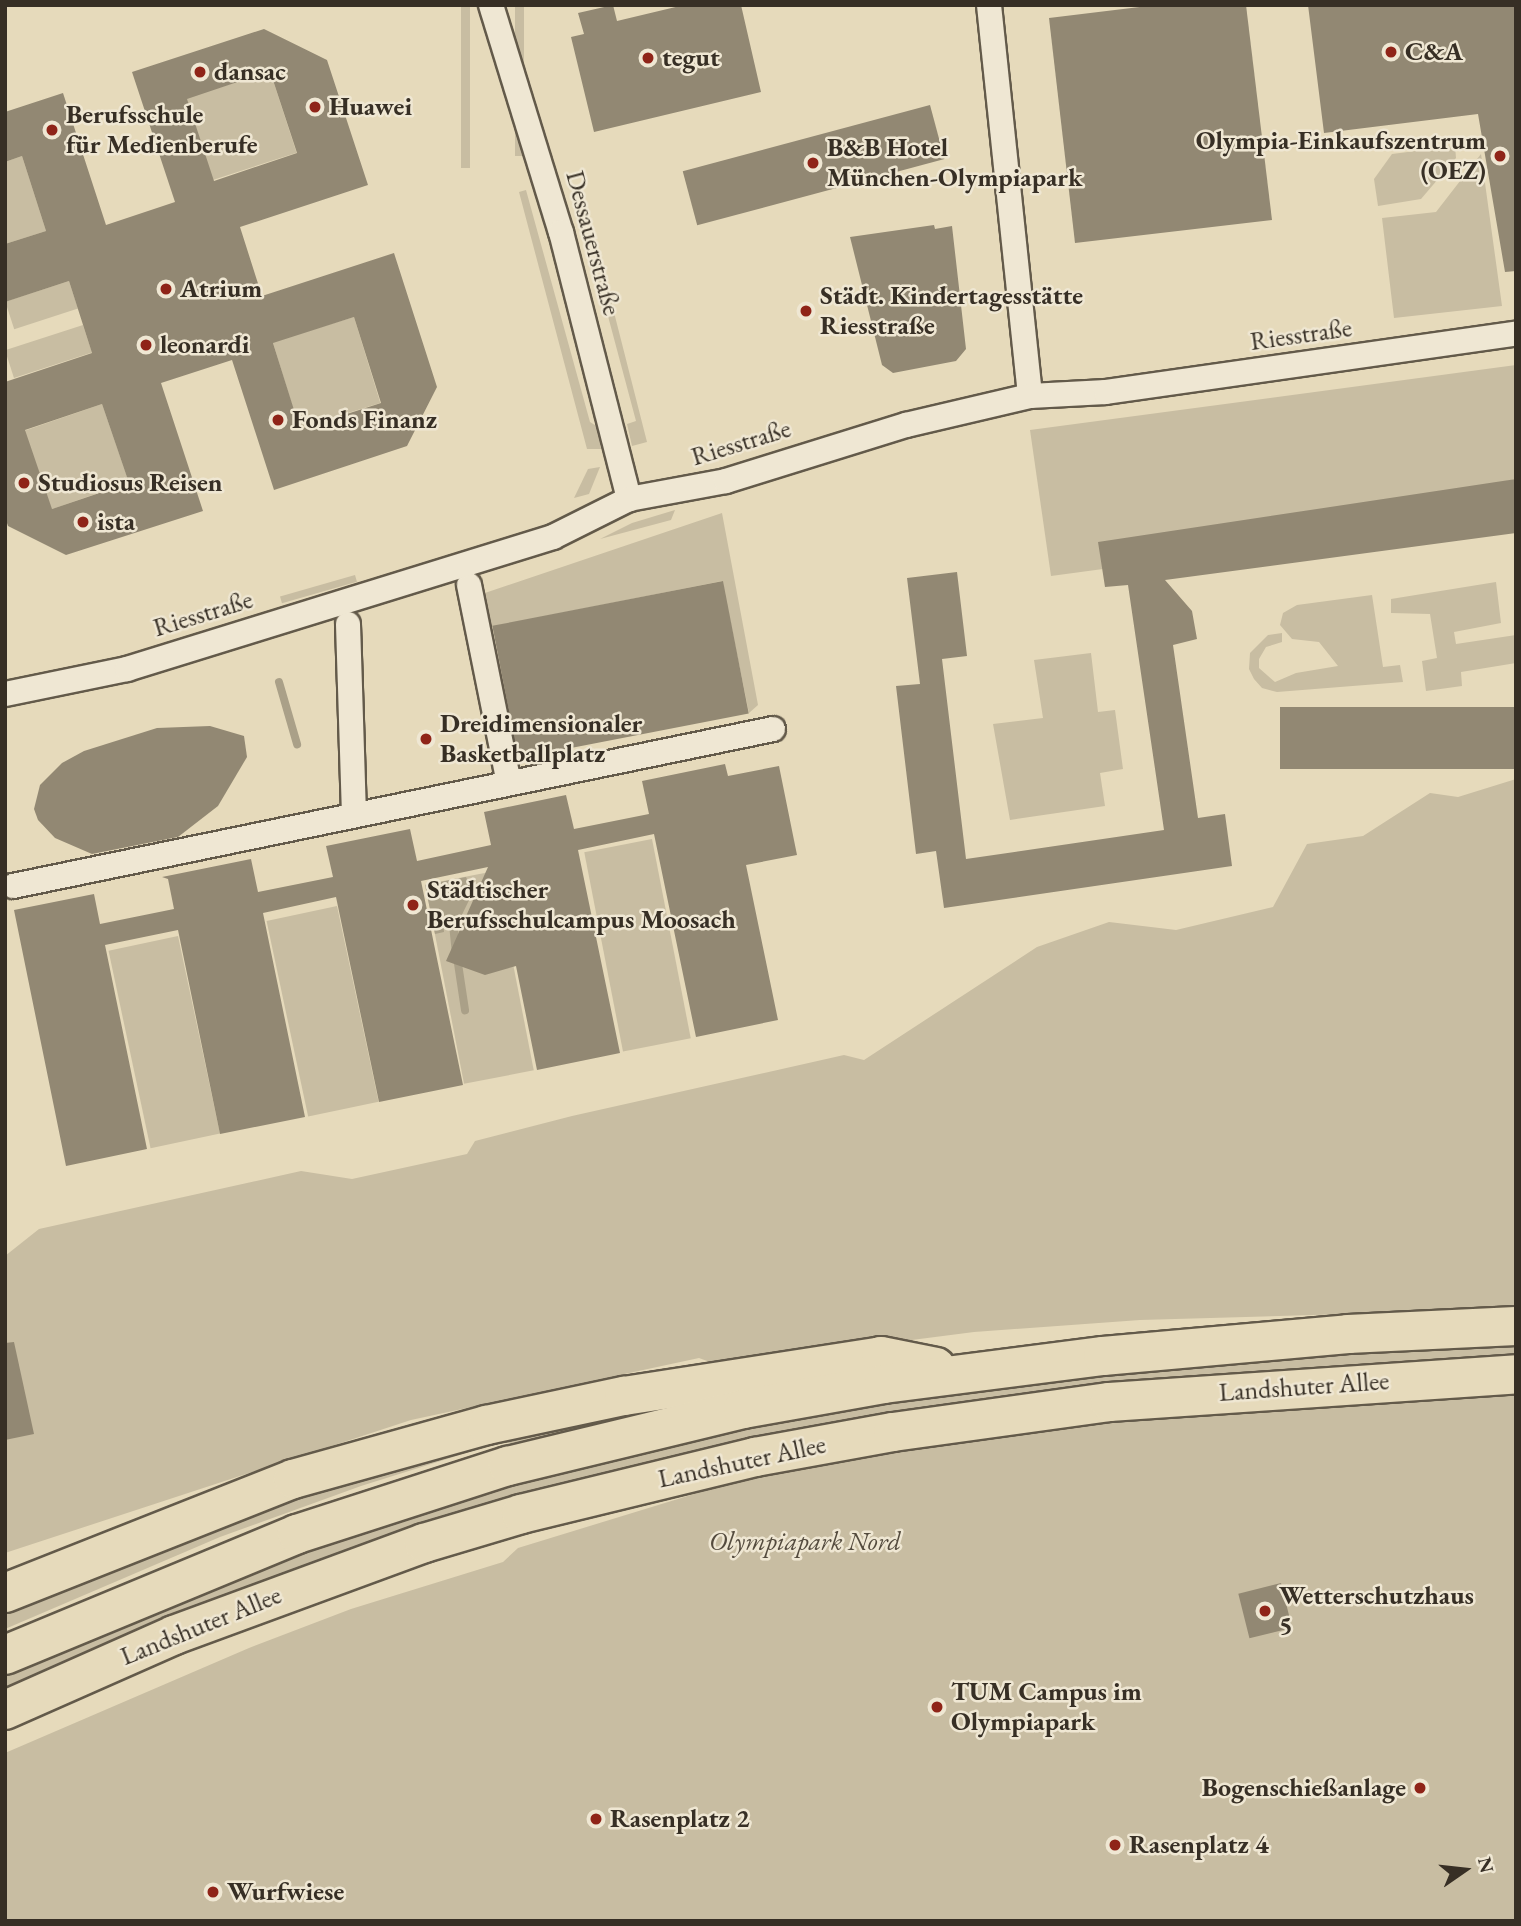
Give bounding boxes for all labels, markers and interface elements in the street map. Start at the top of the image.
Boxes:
place label: C&A [1405,36,1463,68]
place label: tegut [662,42,720,74]
marker: C&A [1383,44,1399,60]
marker: tegut [640,50,656,66]
place label: dansac [214,56,286,88]
marker: dansac [192,64,208,80]
place label: Huawei [329,91,412,123]
place label: Berufsschule für Medienberufe [66,99,258,160]
marker: Huawei [307,99,323,115]
marker: Berufsschule für Medienberufe [44,122,60,138]
place label: Olympia-Einkaufszentrum (OEZ) [1196,125,1486,186]
place label: B&B Hotel München-Olympiapark [827,132,1082,194]
marker: Olympia-Einkaufszentrum (OEZ) [1492,148,1508,164]
marker: B&B Hotel München-Olympiapark [805,155,821,171]
street label: Dessauerstraße [559,167,627,319]
place label: Atrium [180,273,262,305]
place label: Städt. Kindertagesstätte Riesstraße [820,280,1083,342]
marker: Atrium [158,281,174,297]
marker: Städt. Kindertagesstätte Riesstraße [798,303,814,319]
street label: Riesstraße [1248,312,1354,358]
place label: leonardi [160,329,249,361]
marker: leonardi [138,337,154,353]
place label: Fonds Finanz [292,404,437,436]
marker: Fonds Finanz [270,412,286,428]
street label: Riesstraße [688,413,794,473]
place label: Studiosus Reisen [38,467,222,499]
marker: Studiosus Reisen [16,475,32,491]
place label: ista [97,506,135,538]
marker: ista [75,514,91,530]
street label: Riesstraße [150,584,256,644]
place label: Dreidimensionaler Basketballplatz [440,708,642,770]
marker: Dreidimensionaler Basketballplatz [418,731,434,747]
place label: Städtischer Berufsschulcampus Moosach [427,874,736,936]
marker: Städtischer Berufsschulcampus Moosach [405,897,421,913]
street label: Landshuter Allee [1218,1365,1390,1409]
street label: Landshuter Allee [655,1429,829,1495]
park label: Olympiapark Nord [709,1526,901,1558]
street label: Landshuter Allee [116,1580,286,1672]
place label: Wetterschutzhaus 5 [1279,1580,1474,1642]
marker: Wetterschutzhaus 5 [1257,1603,1273,1619]
place label: TUM Campus im Olympiapark [951,1676,1142,1738]
marker: TUM Campus im Olympiapark [929,1699,945,1715]
place label: Bogenschießanlage [1202,1772,1406,1804]
marker: Bogenschießanlage [1412,1780,1428,1796]
place label: Rasenplatz 2 [610,1803,750,1835]
marker: Rasenplatz 2 [588,1811,604,1827]
place label: Rasenplatz 4 [1129,1829,1269,1861]
north arrow [1430,1835,1500,1905]
marker: Rasenplatz 4 [1107,1837,1123,1853]
text: N [1472,1854,1500,1875]
place label: Wurfwiese [227,1876,344,1908]
marker: Wurfwiese [205,1884,221,1900]

